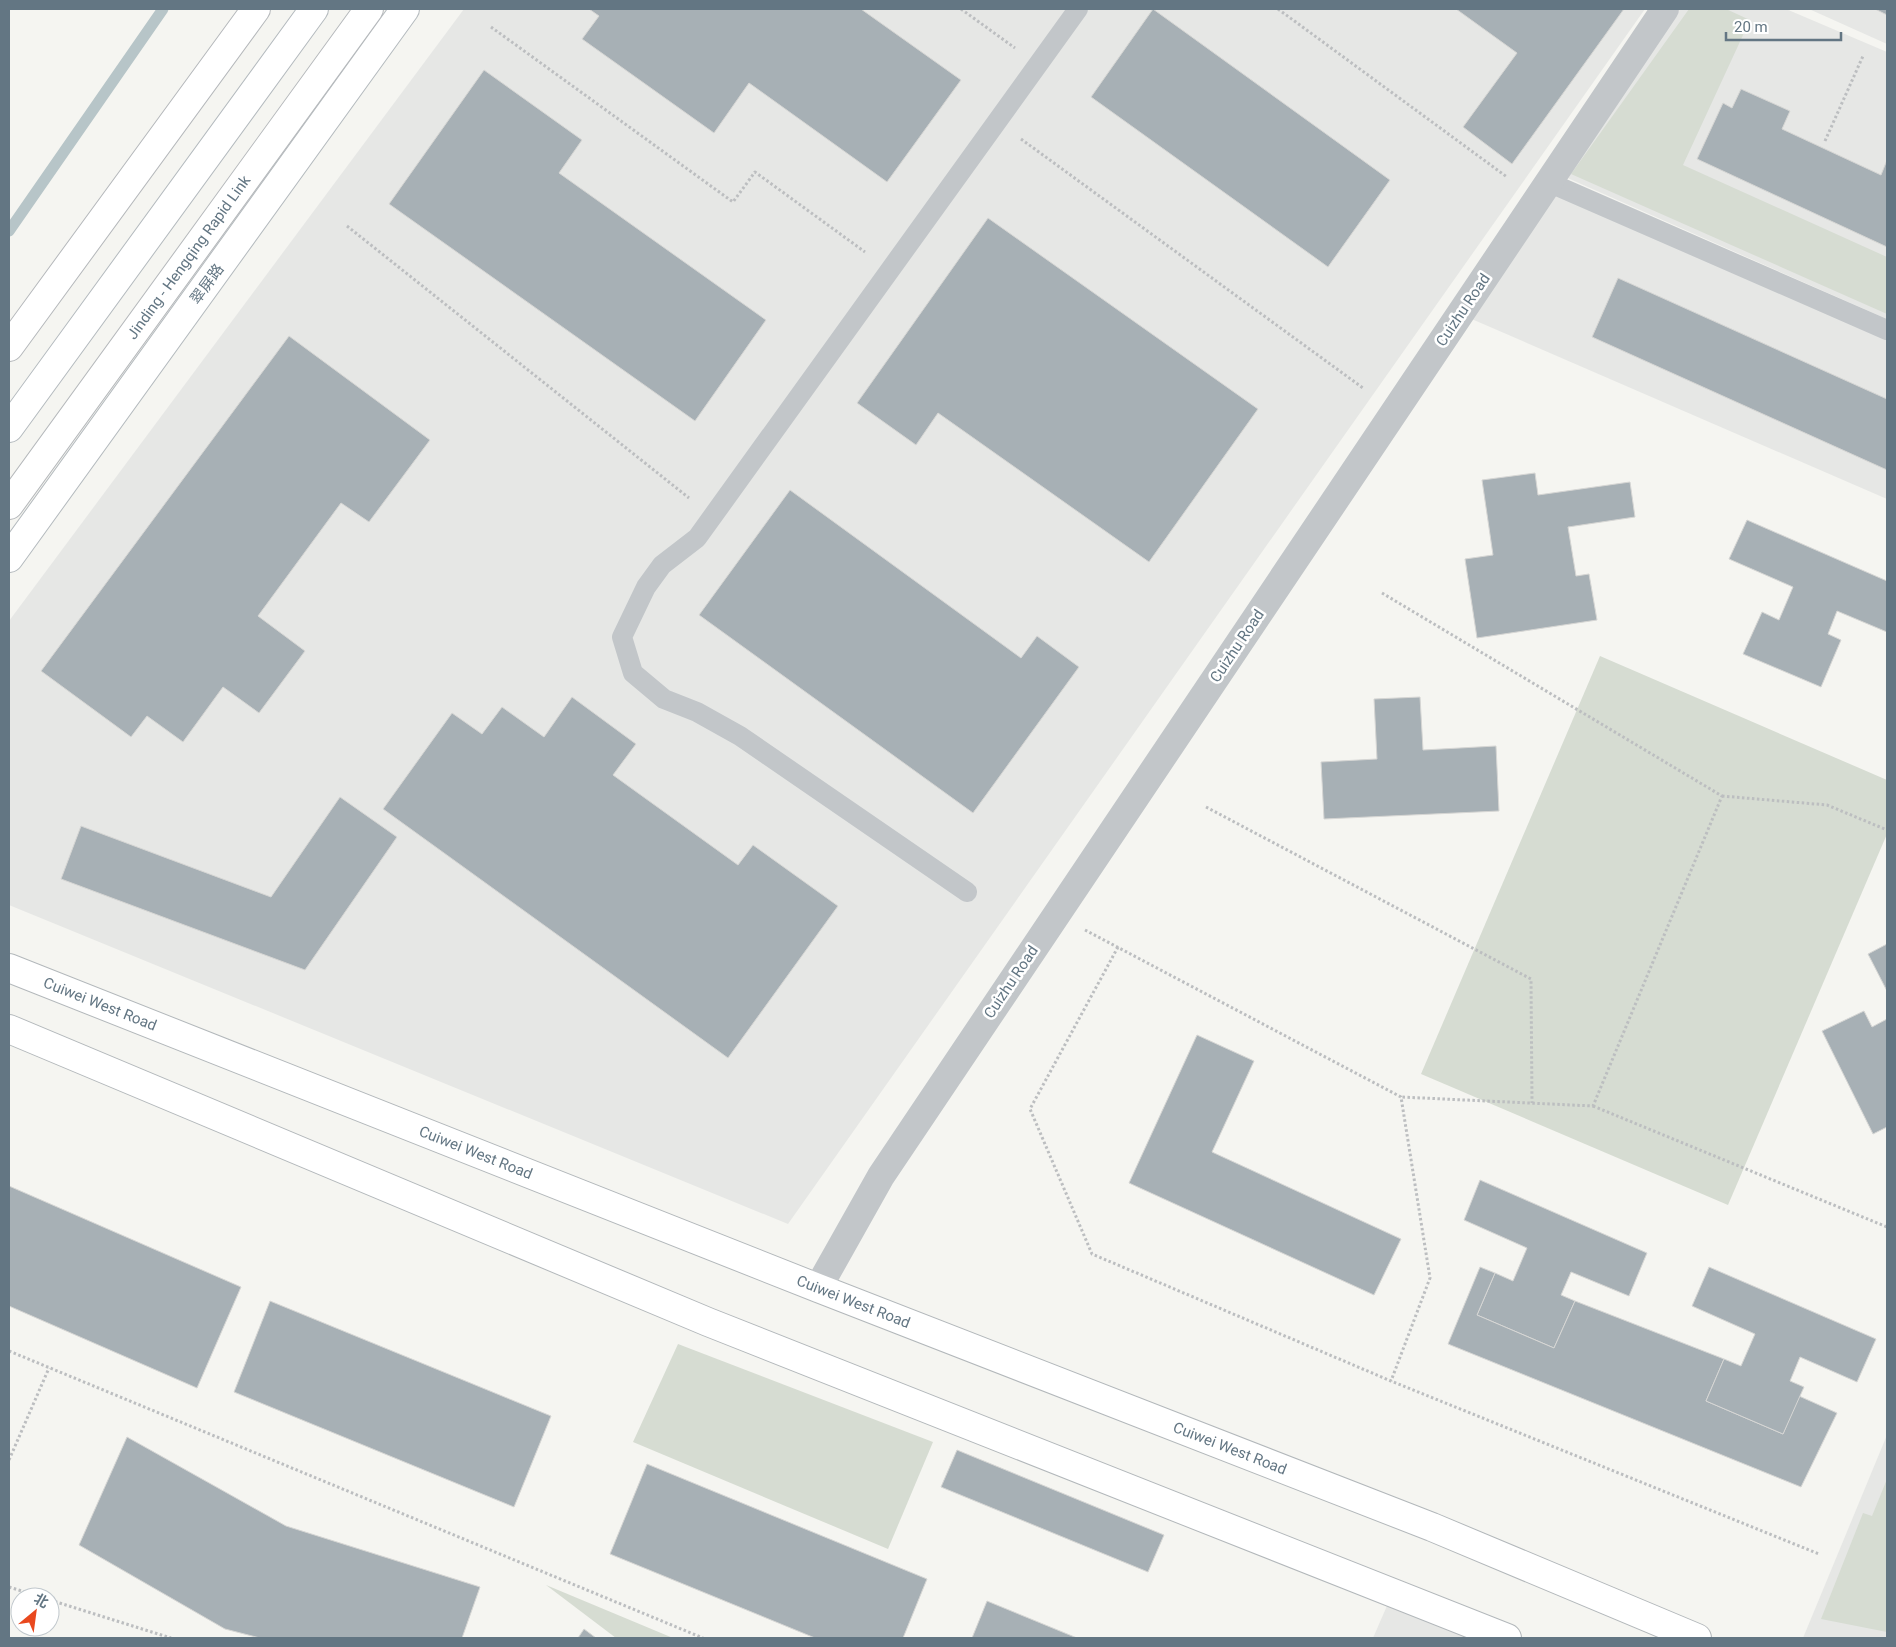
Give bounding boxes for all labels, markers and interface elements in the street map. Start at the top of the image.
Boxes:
scale bar [1726,10,1841,42]
text: 20 m [1734,18,1768,36]
street label: Jinding - Hengqing Rapid Link [123,172,254,343]
street label: 翠屏路 [186,261,228,307]
street label: Cuizhu Road [1432,270,1494,350]
street label: Cuizhu Road [1206,606,1268,686]
street label: Cuizhu Road [980,942,1042,1022]
street label: Cuiwei West Road [41,974,159,1035]
street label: Cuiwei West Road [417,1122,535,1183]
street label: Cuiwei West Road [794,1271,913,1332]
street label: Cuiwei West Road [1171,1418,1289,1479]
north arrow [10,1587,60,1637]
text: 北 [31,1590,51,1611]

